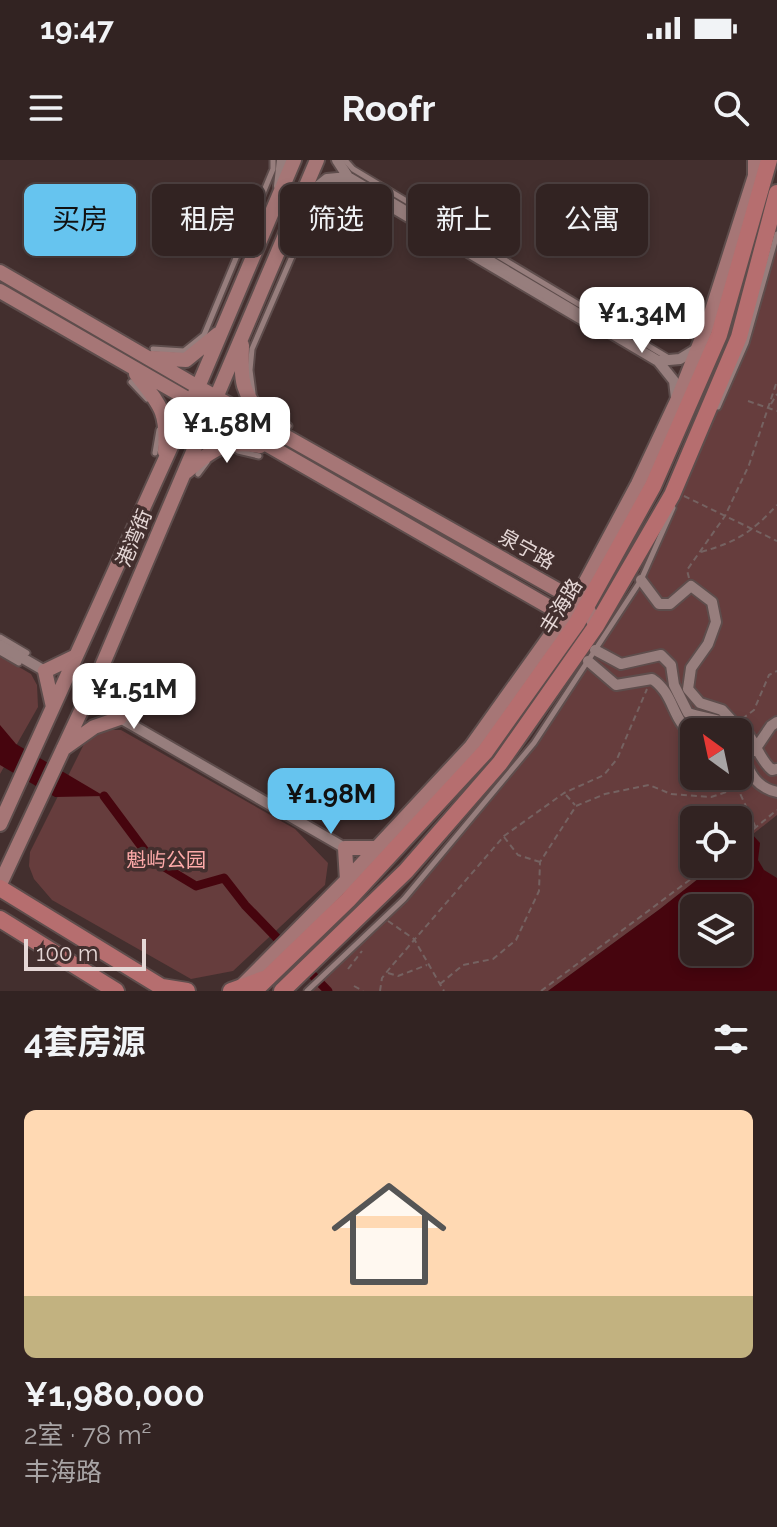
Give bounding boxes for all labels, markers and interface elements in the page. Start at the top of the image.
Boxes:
text: 19:47 [40,11,114,46]
icon: menu [24,86,68,130]
icon: search [709,86,753,130]
text: Roofr [341,87,436,129]
chip: 买房 [24,184,136,256]
chip: 租房 [152,184,264,256]
chip: 筛选 [280,184,392,256]
chip: 新上 [408,184,520,256]
chip: 公寓 [536,184,648,256]
pin: ¥1.34M [577,287,707,355]
text: ¥1.34M [597,298,687,328]
pin: ¥1.58M [162,397,292,465]
text: ¥1.58M [182,408,272,438]
street label: 港湾街 [111,506,157,570]
street label: 泉宁路 [495,524,559,574]
street label: 丰海路 [535,574,587,638]
pin: ¥1.51M [69,663,199,731]
text: ¥1.51M [91,674,177,704]
north arrow [680,718,752,790]
map controls [680,718,752,966]
pin: ¥1.98M [266,768,396,836]
text: ¥1.98M [286,779,376,809]
button: locate [680,806,752,878]
park label: 魁屿公园 [126,848,206,872]
button: layers [680,894,752,966]
scale bar [24,935,146,971]
text: 100 m [36,940,98,966]
icon: filters [709,1017,753,1061]
text: 4套房源 [24,1022,145,1062]
icon: home [317,1162,461,1306]
text: ¥1,980,000 [24,1374,205,1414]
text: 2室 · 78 m² [24,1420,152,1450]
text: 丰海路 [24,1457,102,1487]

